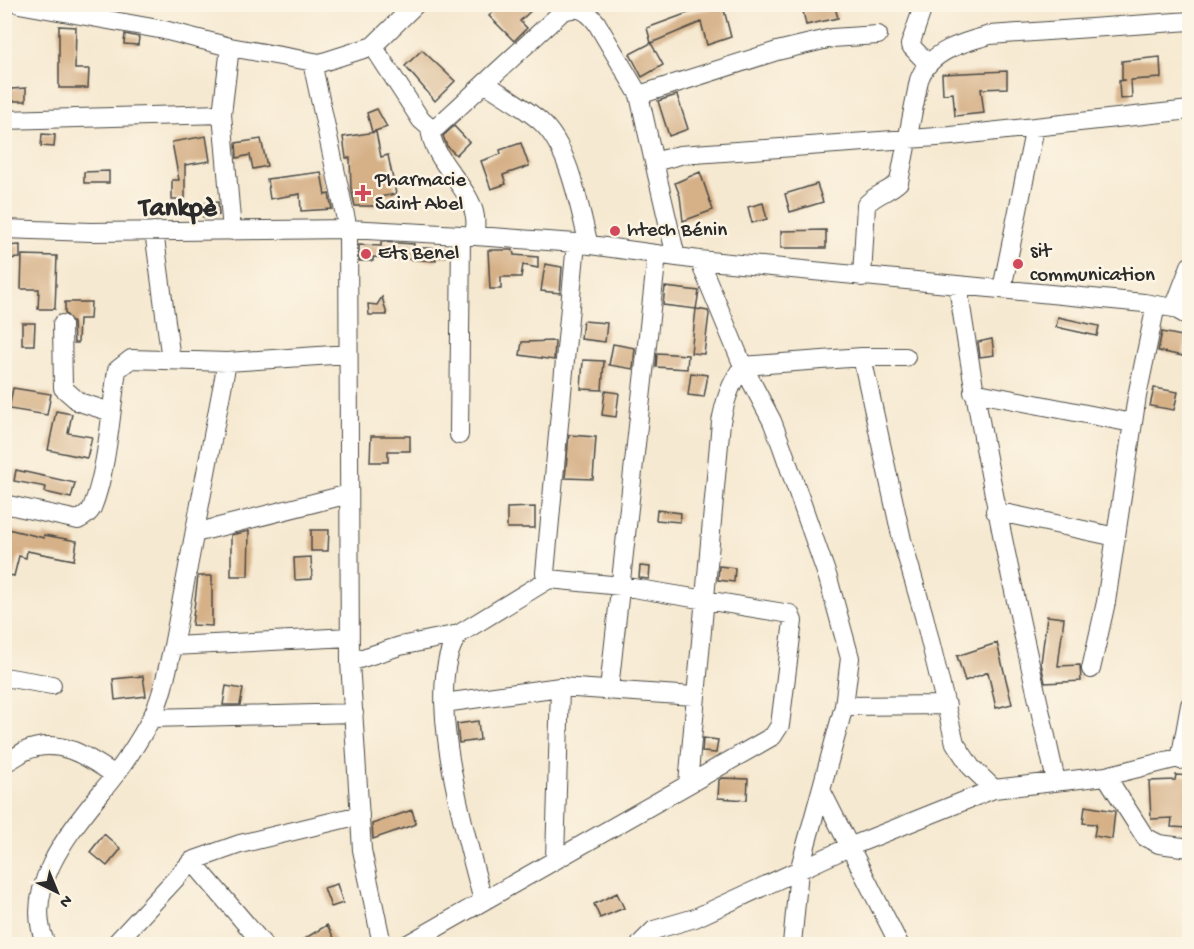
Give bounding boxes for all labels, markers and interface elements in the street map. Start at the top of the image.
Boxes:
place label: Pharmacie Saint Abel [374,169,467,218]
marker: Pharmacie Saint Abel [356,186,370,200]
district label: Tankpè [137,194,218,226]
place label: htech Bénin [627,219,727,244]
marker: htech Bénin [608,224,622,238]
place label: sit communication [1030,240,1155,289]
place label: Ets Benel [378,242,459,267]
marker: Ets Benel [359,247,373,261]
marker: sit communication [1011,257,1025,271]
north arrow [27,862,87,922]
text: N [54,890,75,911]

